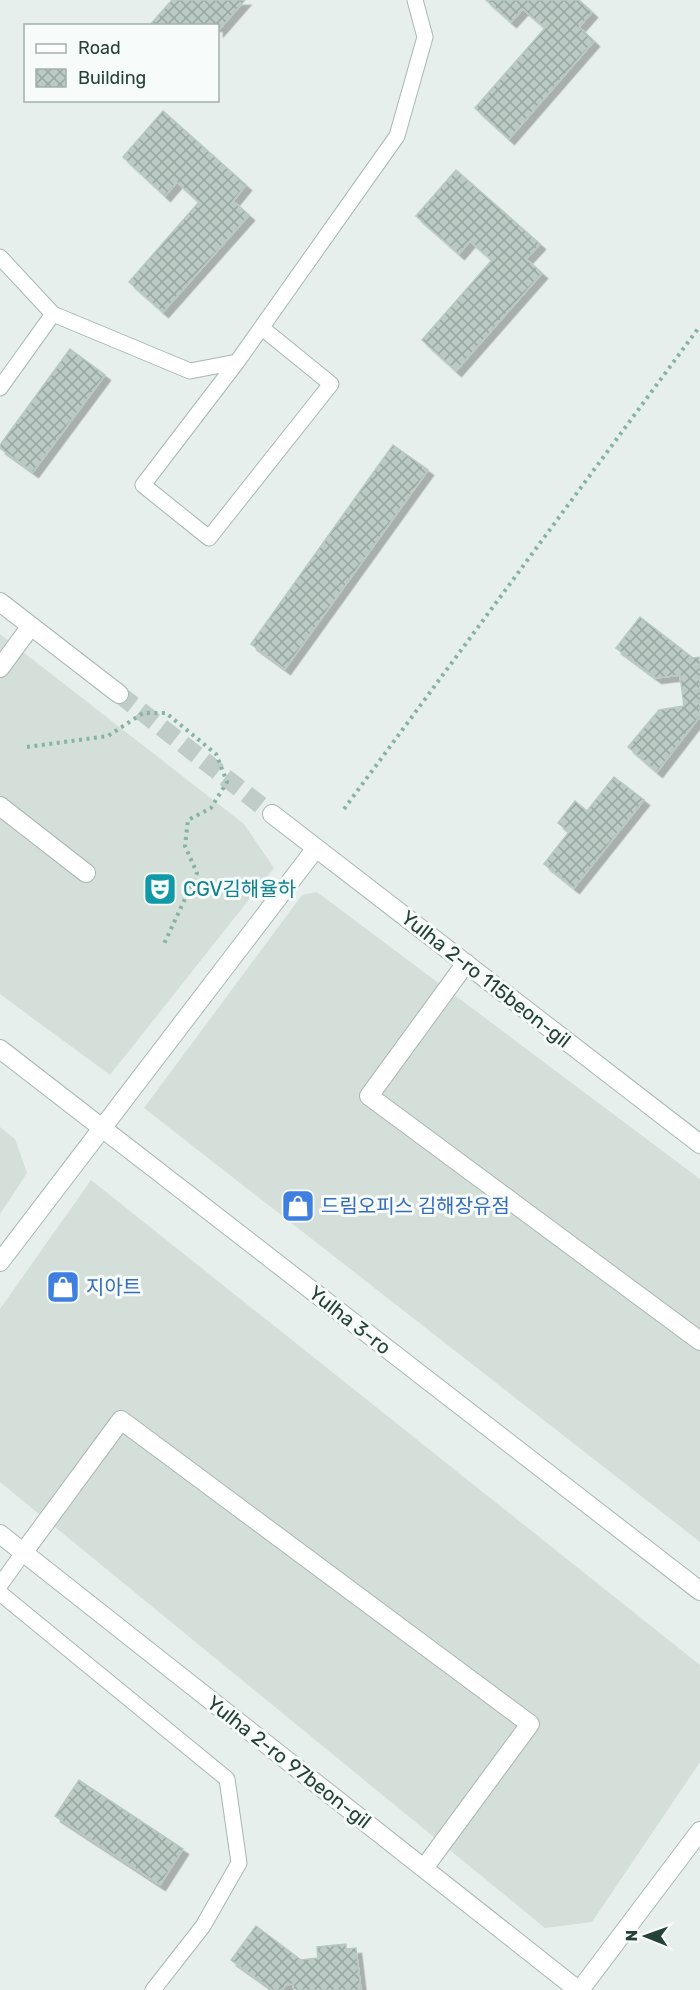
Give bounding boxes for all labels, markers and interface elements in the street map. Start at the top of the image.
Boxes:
legend [24,24,219,102]
text: Road [78,37,121,59]
text: Building [78,67,146,89]
theatre icon: CGV김해율하 [142,871,178,907]
place label: CGV김해율하 [183,877,296,901]
street label: Yulha 2-ro 115beon-gil [396,905,576,1053]
shop icon: 드림오피스 김해장유점 [280,1188,316,1224]
place label: 드림오피스 김해장유점 [321,1194,510,1218]
shop icon: 지아트 [45,1269,81,1305]
place label: 지아트 [86,1275,141,1299]
street label: Yulha 3-ro [304,1281,396,1359]
street label: Yulha 2-ro 97beon-gil [202,1691,376,1833]
north arrow [616,1906,676,1966]
text: N [622,1930,641,1942]

